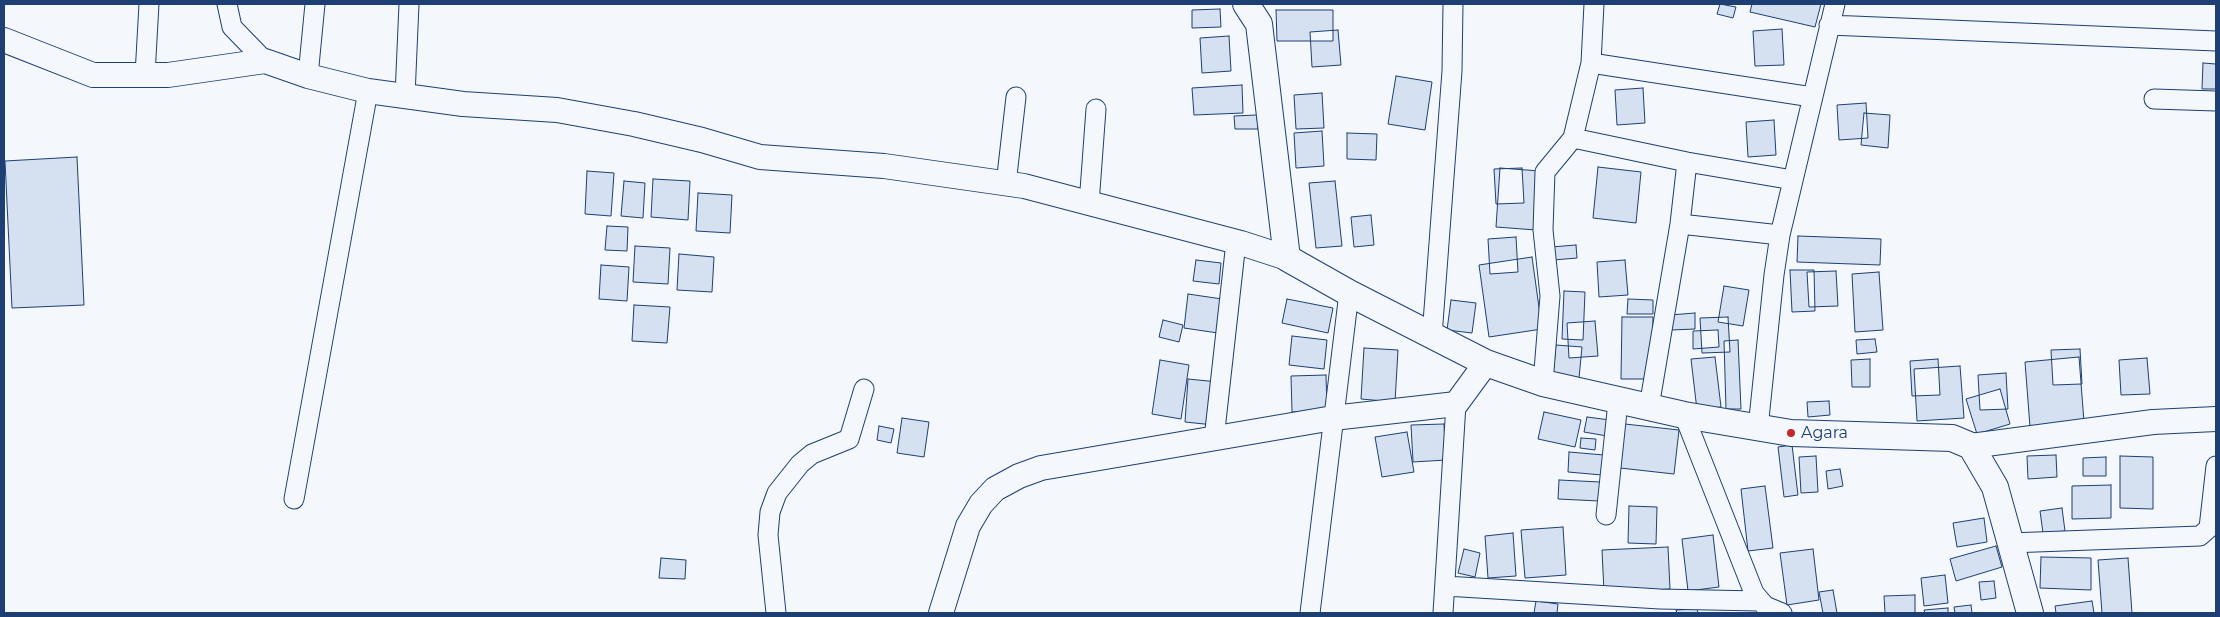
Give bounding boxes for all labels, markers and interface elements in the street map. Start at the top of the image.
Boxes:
place label: Agara [1801,423,1848,443]
marker: Agara [1785,427,1797,439]

